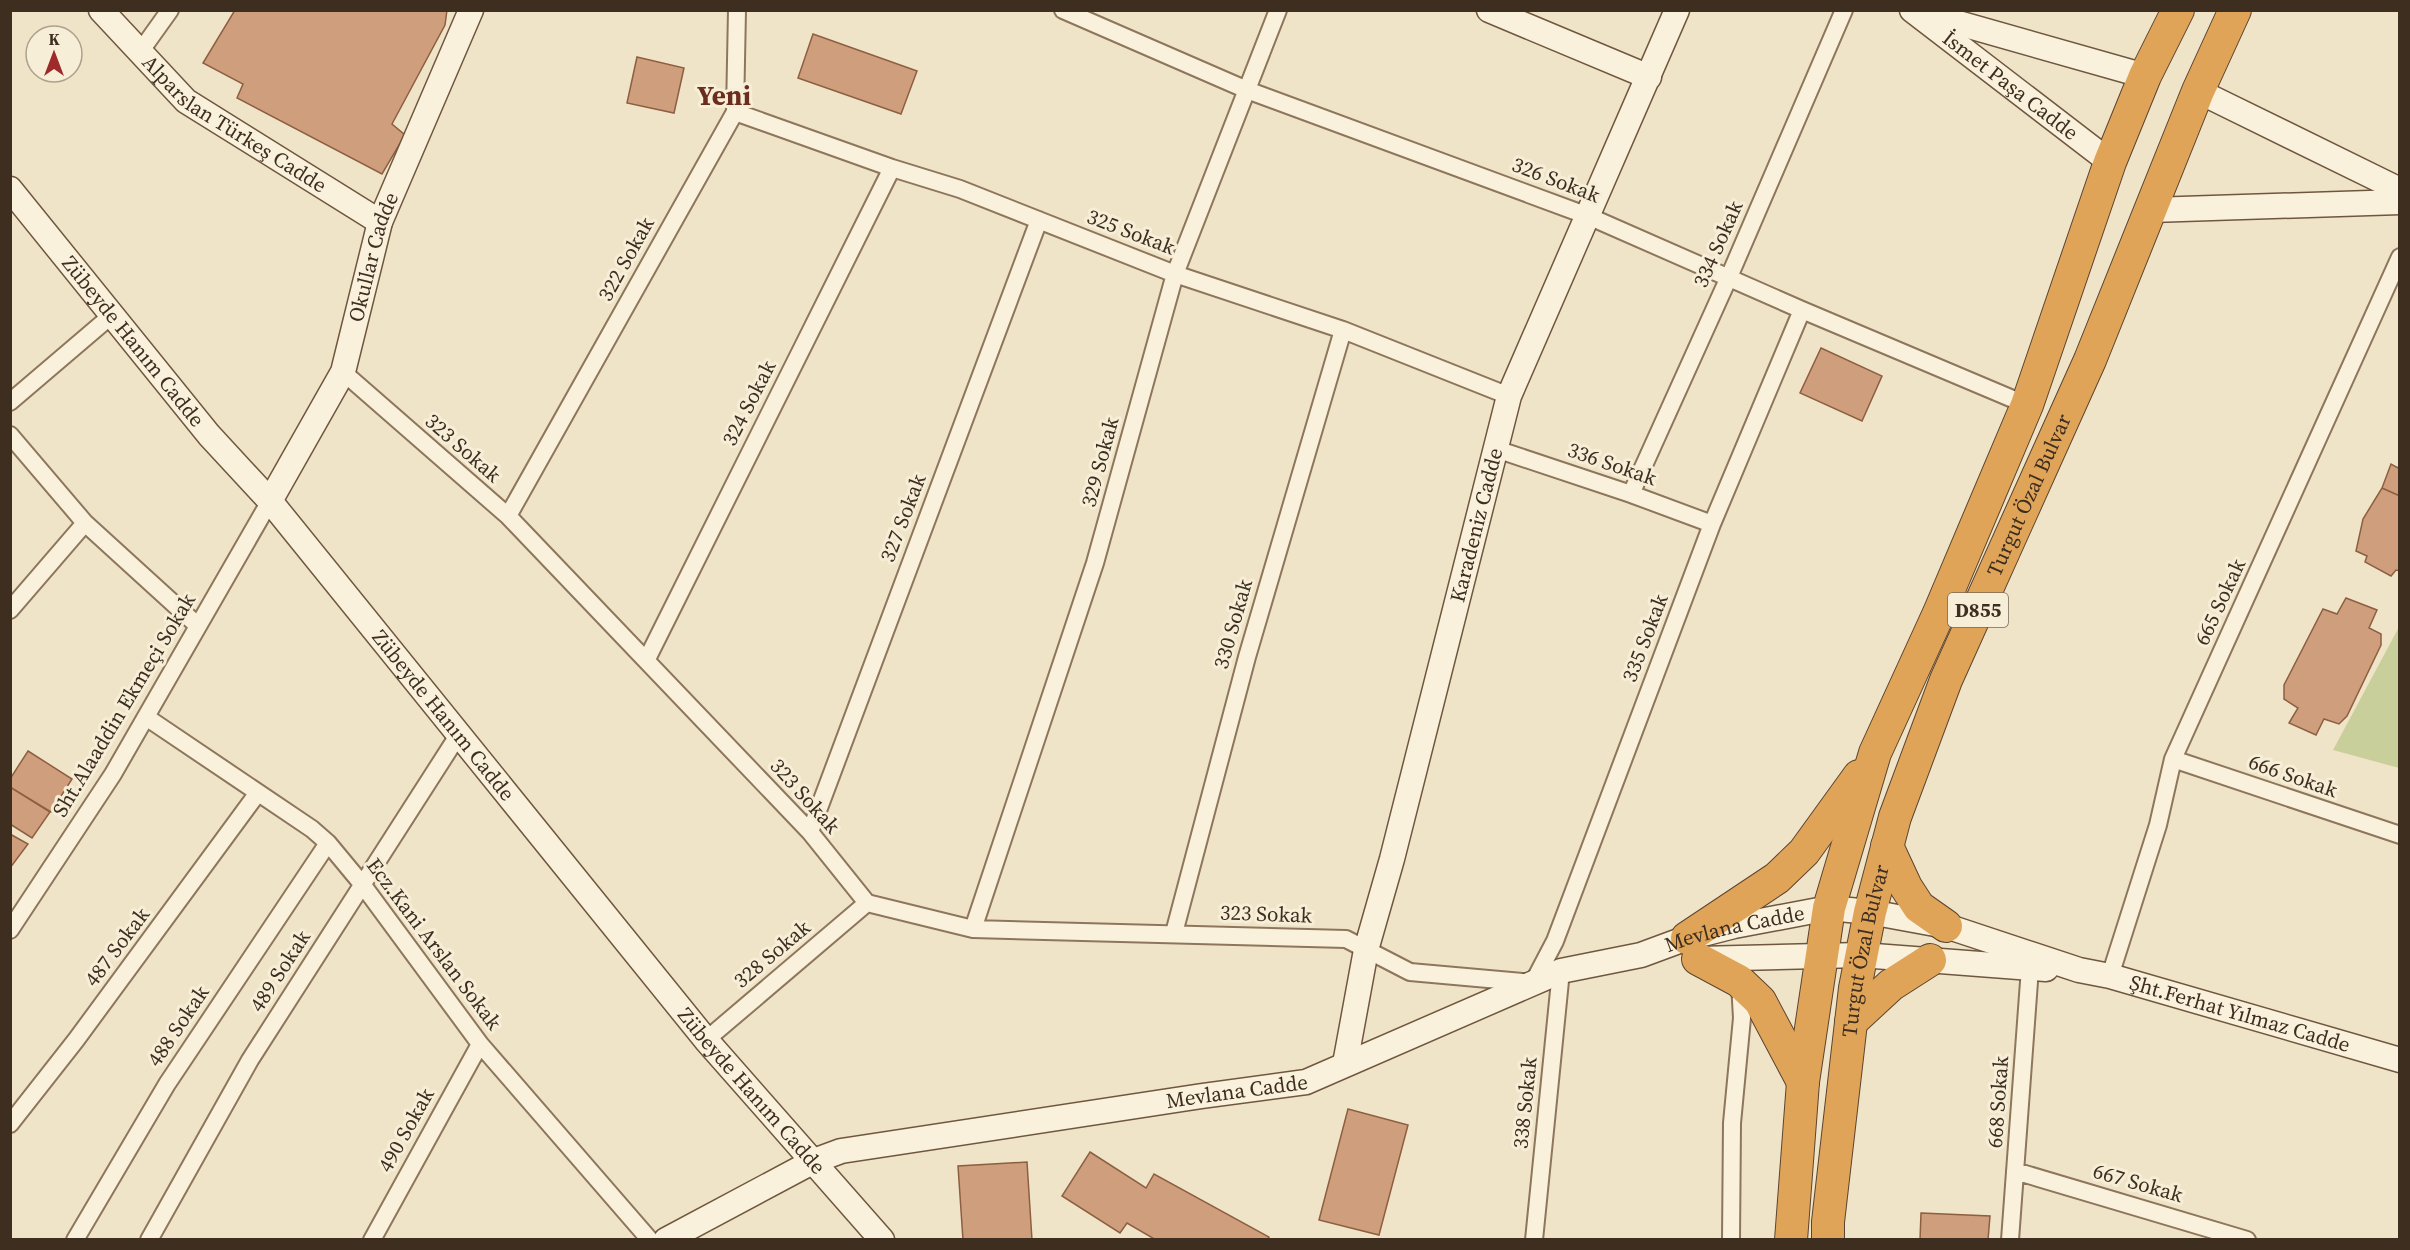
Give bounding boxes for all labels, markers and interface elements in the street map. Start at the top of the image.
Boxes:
north arrow [24,24,84,84]
street label: İsmet Paşa Cadde [1937,24,2085,147]
text: K [48,28,60,50]
street label: Alparslan Türkeş Cadde [136,48,332,199]
district label: Yeni [697,77,751,114]
street label: 326 Sokak [1508,149,1605,210]
street label: Okullar Cadde [341,187,405,325]
street label: 334 Sokak [1686,195,1750,292]
street label: 325 Sokak [1083,201,1180,262]
street label: 322 Sokak [591,211,661,306]
street label: Zübeyde Hanım Cadde [56,249,212,433]
street label: 324 Sokak [715,355,783,450]
street label: 323 Sokak [419,406,508,489]
street label: Turgut Özal Bulvar [1979,409,2078,581]
street label: 329 Sokak [1074,413,1126,510]
street label: 336 Sokak [1564,435,1661,492]
street label: Karadeniz Cadde [1442,445,1509,605]
street label: 327 Sokak [872,469,933,566]
street label: 665 Sokak [2187,553,2252,650]
street label: 330 Sokak [1206,575,1259,672]
street label: Sht.Alaaddin Ekmeçi Sokak [45,587,202,822]
street label: 335 Sokak [1614,589,1675,686]
road number: D855 [1948,593,2008,627]
street label: Zübeyde Hanım Cadde [366,623,522,807]
street label: 666 Sokak [2245,747,2342,804]
street label: 323 Sokak [764,752,847,840]
street label: Ecz.Kani Arslan Sokak [360,852,509,1036]
street label: Turgut Özal Bulvar [1834,861,1896,1038]
street label: 323 Sokak [1219,897,1313,930]
street label: Mevlana Cadde [1660,898,1807,959]
street label: 487 Sokak [77,901,156,992]
street label: 328 Sokak [727,913,817,994]
street label: 489 Sokak [242,924,317,1017]
street label: Şht.Ferhat Yılmaz Cadde [2126,967,2354,1059]
street label: 488 Sokak [140,979,216,1072]
street label: Zübeyde Hanım Cadde [671,1001,833,1180]
street label: 668 Sokak [1980,1054,2015,1149]
street label: 338 Sokak [1505,1055,1544,1150]
street label: Mevlana Cadde [1164,1067,1310,1115]
street label: 490 Sokak [371,1082,441,1177]
street label: 667 Sokak [2090,1156,2187,1209]

